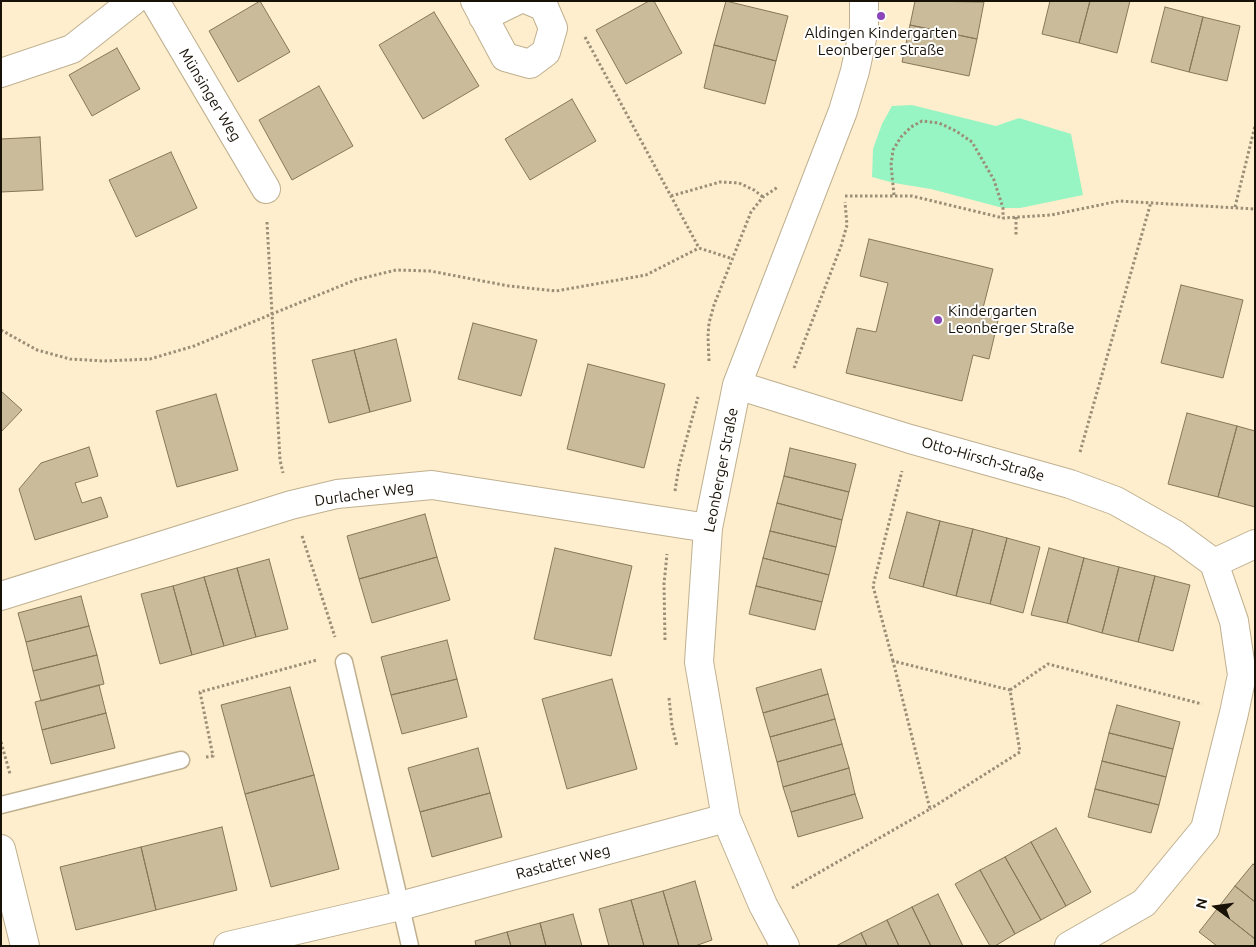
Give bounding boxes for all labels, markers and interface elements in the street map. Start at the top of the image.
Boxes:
marker: Aldingen Kindergarten Leonberger Straße [875,10,887,22]
place label: Aldingen Kindergarten Leonberger Straße [805,24,957,59]
street label: Münsinger Weg [175,45,245,145]
place label: Kindergarten Leonberger Straße [948,302,1074,337]
marker: Kindergarten Leonberger Straße [932,314,944,326]
street label: Leonberger Straße [700,406,742,534]
street label: Otto-Hirsch-Straße [919,433,1047,485]
street label: Durlacher Weg [313,478,415,510]
street label: Rastatter Weg [514,841,612,883]
north arrow [1191,882,1241,932]
text: N [1192,896,1210,910]

